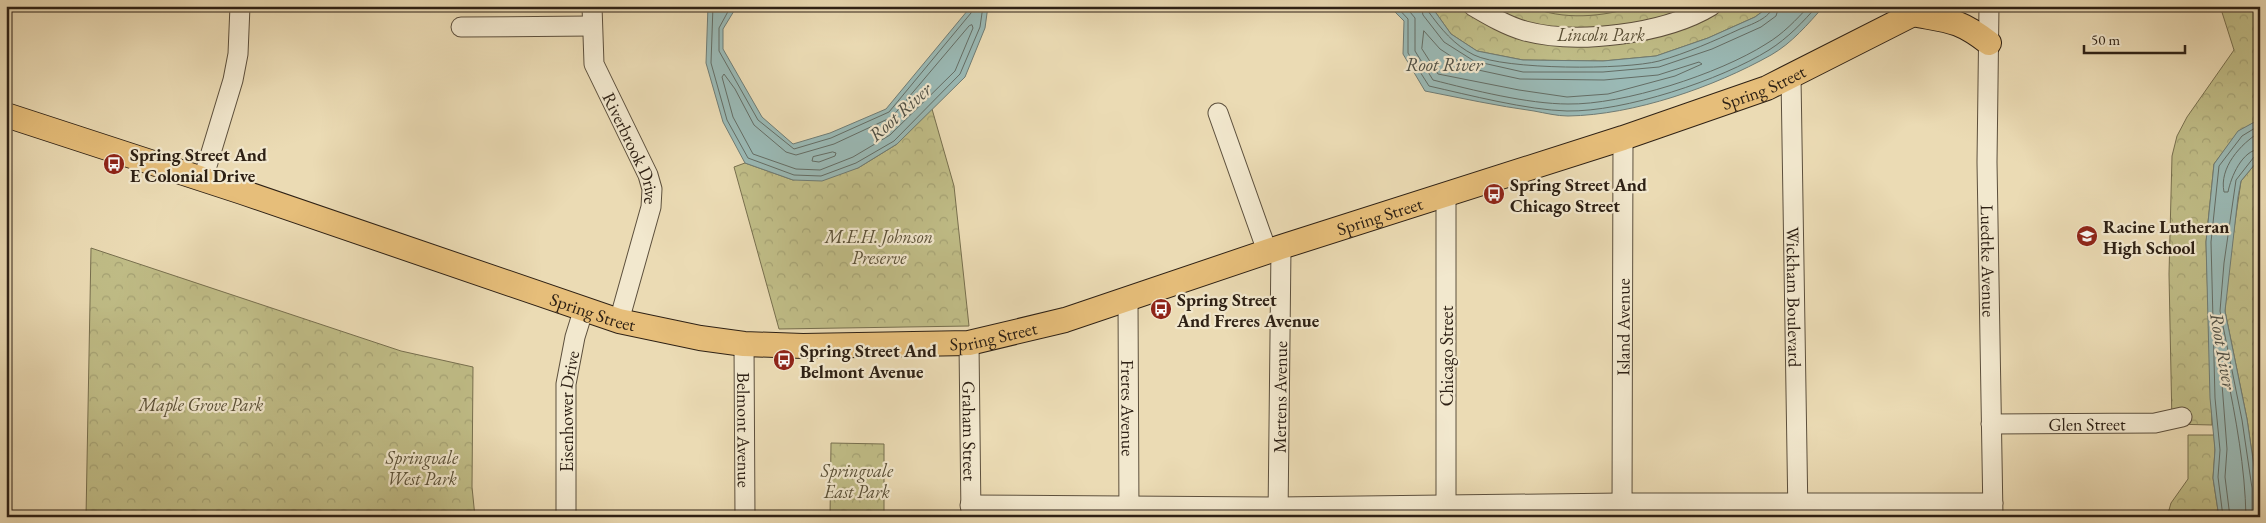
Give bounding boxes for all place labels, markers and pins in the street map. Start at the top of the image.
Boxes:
place label: Spring Street And E Colonial Drive [130,143,267,187]
bus stop icon: Spring Street And E Colonial Drive [102,152,126,176]
place label: Spring Street And Chicago Street [1510,173,1647,217]
bus stop icon: Spring Street And Chicago Street [1482,182,1506,206]
place label: Racine Lutheran High School [2103,215,2230,259]
school or university icon: Racine Lutheran High School [2075,224,2099,248]
place label: Spring Street And Freres Avenue [1176,288,1320,332]
bus stop icon: Spring Street And Freres Avenue [1149,297,1173,321]
place label: Spring Street And Belmont Avenue [800,339,937,383]
bus stop icon: Spring Street And Belmont Avenue [772,348,796,372]

